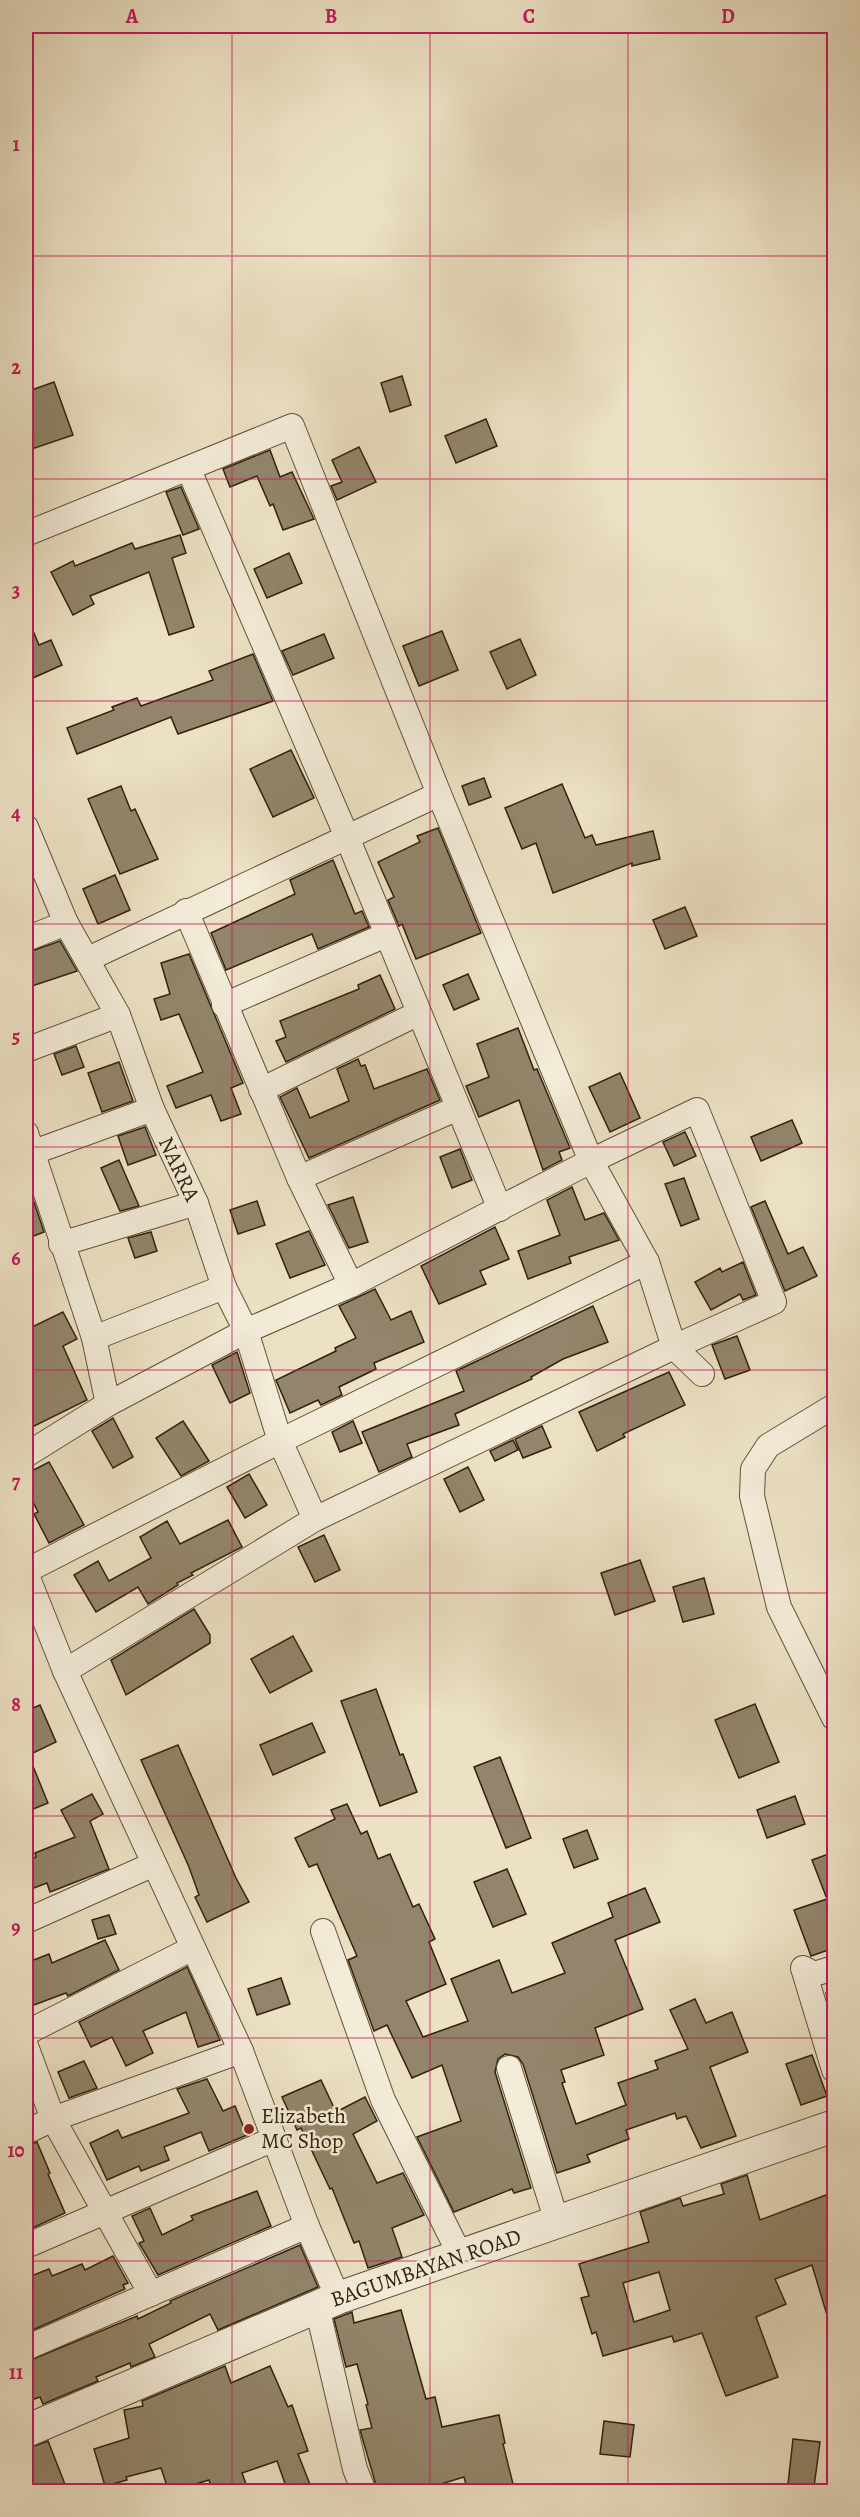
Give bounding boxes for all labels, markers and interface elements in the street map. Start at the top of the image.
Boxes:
text: A [125,3,139,30]
text: B [325,3,337,30]
text: C [523,3,535,30]
text: D [721,3,735,30]
text: 1 [12,131,20,158]
text: 2 [11,354,21,381]
text: 3 [12,577,20,604]
text: 4 [11,800,21,827]
text: 5 [12,1023,20,1050]
street label: NARRA [151,1132,207,1207]
text: 6 [11,1245,21,1272]
text: 7 [12,1468,21,1495]
text: 8 [11,1691,21,1718]
text: 9 [11,1914,21,1941]
place label: Elizabeth MC Shop [261,2101,346,2156]
marker: Elizabeth MC Shop [242,2122,256,2136]
text: 10 [7,2137,25,2164]
street label: BAGUMBAYAN ROAD [327,2221,525,2315]
text: 11 [9,2359,23,2386]

